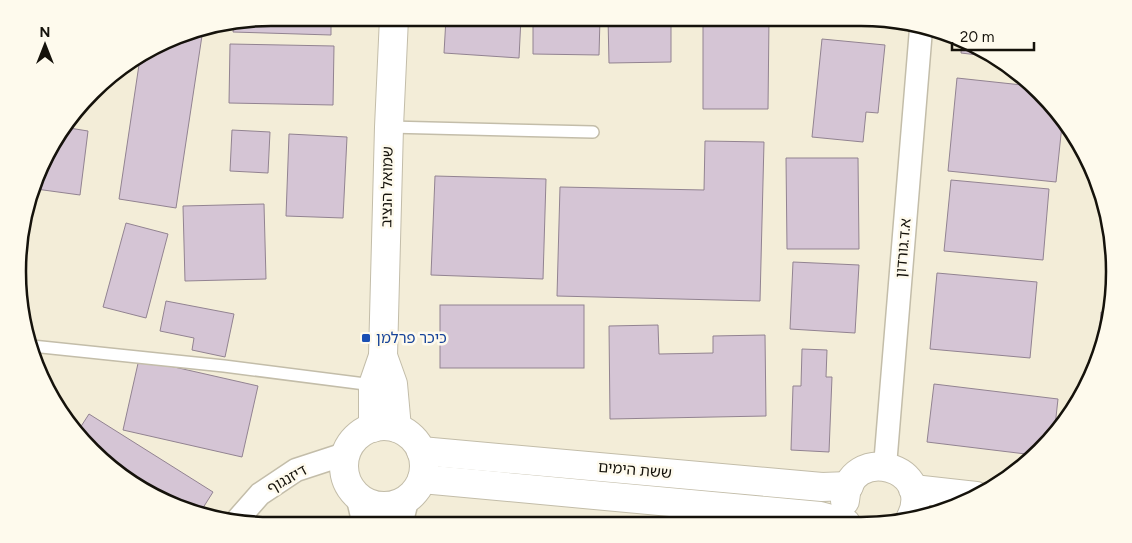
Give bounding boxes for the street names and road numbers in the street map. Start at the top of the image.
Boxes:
street label: שמואל הנציב [377,146,397,228]
street label: א.ד.גורדון [891,218,915,278]
street label: ששת הימים [597,458,673,482]
street label: דיזנגוף [264,461,310,497]

